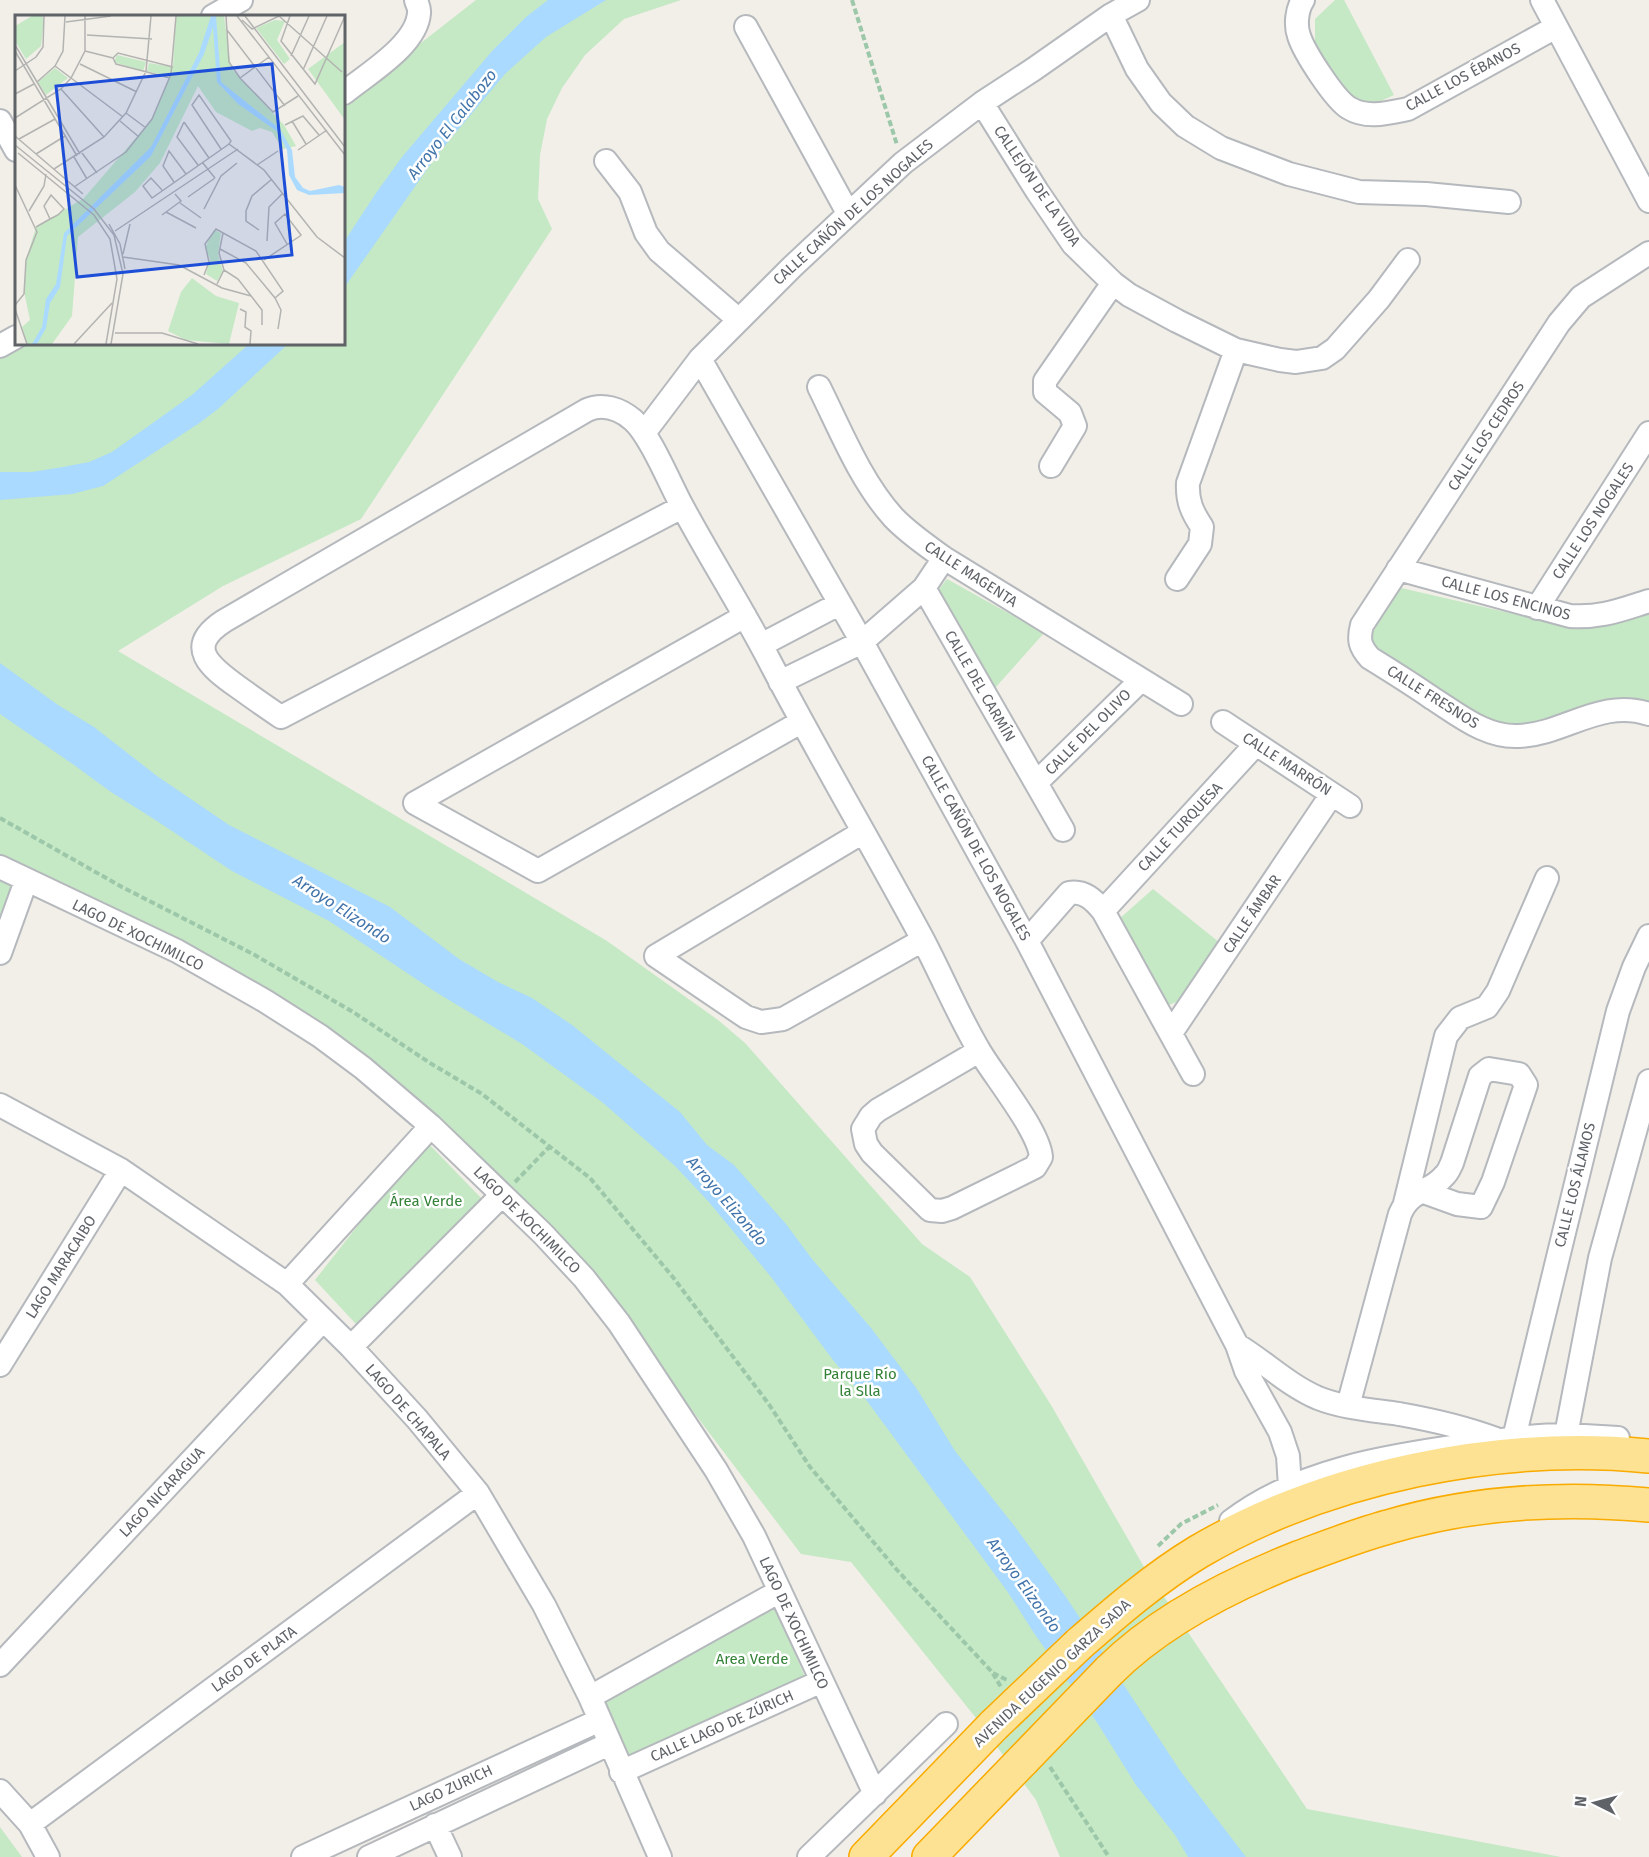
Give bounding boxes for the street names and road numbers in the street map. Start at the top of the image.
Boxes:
street label: CALLE LOS ÉBANOS [1402,39,1524,115]
street label: CALLEJÓN DE LA VIDA [990,122,1084,250]
street label: CALLE CAÑÓN DE LOS NOGALES [769,135,937,289]
street label: CALLE LOS CEDROS [1444,378,1528,494]
street label: CALLE LOS NOGALES [1549,459,1637,583]
street label: CALLE MAGENTA [921,537,1021,611]
street label: CALLE LOS ENCINOS [1439,572,1573,624]
street label: CALLE DEL CARMÍN [941,627,1019,745]
street label: CALLE FRESNOS [1384,661,1482,733]
street label: CALLE DEL OLIVO [1041,685,1135,779]
street label: CALLE MARRÓN [1239,728,1335,800]
street label: CALLE CAÑÓN DE LOS NOGALES [917,752,1035,944]
street label: CALLE TURQUESA [1134,778,1226,875]
street label: CALLE ÁMBAR [1219,871,1285,957]
street label: LAGO DE XOCHIMILCO [69,895,207,975]
street label: CALLE LOS ÁLAMOS [1551,1121,1599,1249]
street label: LAGO DE XOCHIMILCO [470,1163,584,1277]
street label: LAGO MARACAIBO [22,1212,100,1322]
street label: LAGO DE CHAPALA [361,1360,455,1464]
street label: LAGO NICARAGUA [116,1443,209,1541]
street label: LAGO DE XOCHIMILCO [755,1554,833,1692]
street label: AVENIDA EUGENIO GARZA SADA [970,1595,1135,1751]
street label: LAGO DE PLATA [208,1622,300,1696]
street label: CALLE LAGO DE ZÚRICH [648,1686,796,1766]
street label: LAGO ZURICH [407,1761,495,1815]

